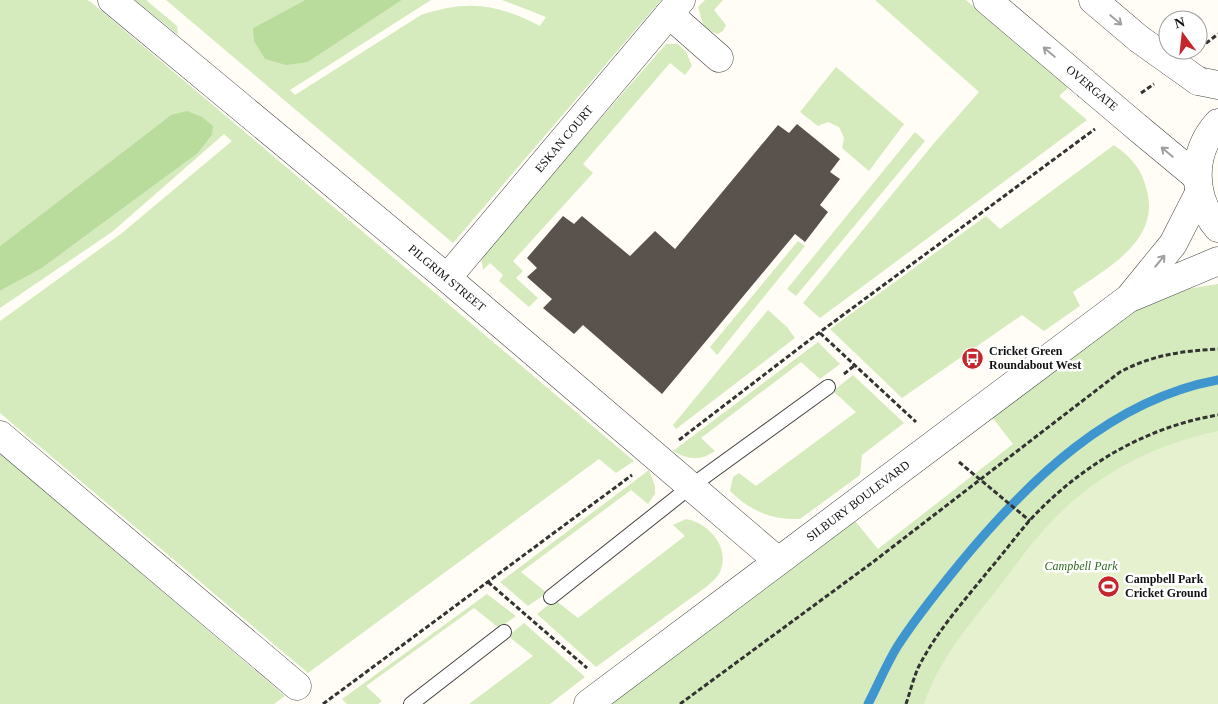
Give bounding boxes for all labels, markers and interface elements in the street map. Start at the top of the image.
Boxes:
north arrow [1158,10,1208,60]
one-way arrow [1110,14,1123,25]
text: N [1173,14,1187,31]
one-way arrow [1043,47,1056,58]
street label: OVERGATE [1063,62,1121,114]
street label: ESKAN COURT [532,102,596,175]
one-way arrow [1161,147,1174,158]
street label: PILGRIM STREET [406,242,489,315]
one-way arrow [1154,254,1165,267]
place label: Cricket Green Roundabout West [989,344,1081,372]
bus stop icon: Cricket Green Roundabout West [961,346,985,370]
street label: SILBURY BOULEVARD [804,457,913,544]
park label: Campbell Park [1045,559,1118,573]
place label: Campbell Park Cricket Ground [1125,572,1207,600]
sports icon: Campbell Park Cricket Ground [1097,574,1121,598]

